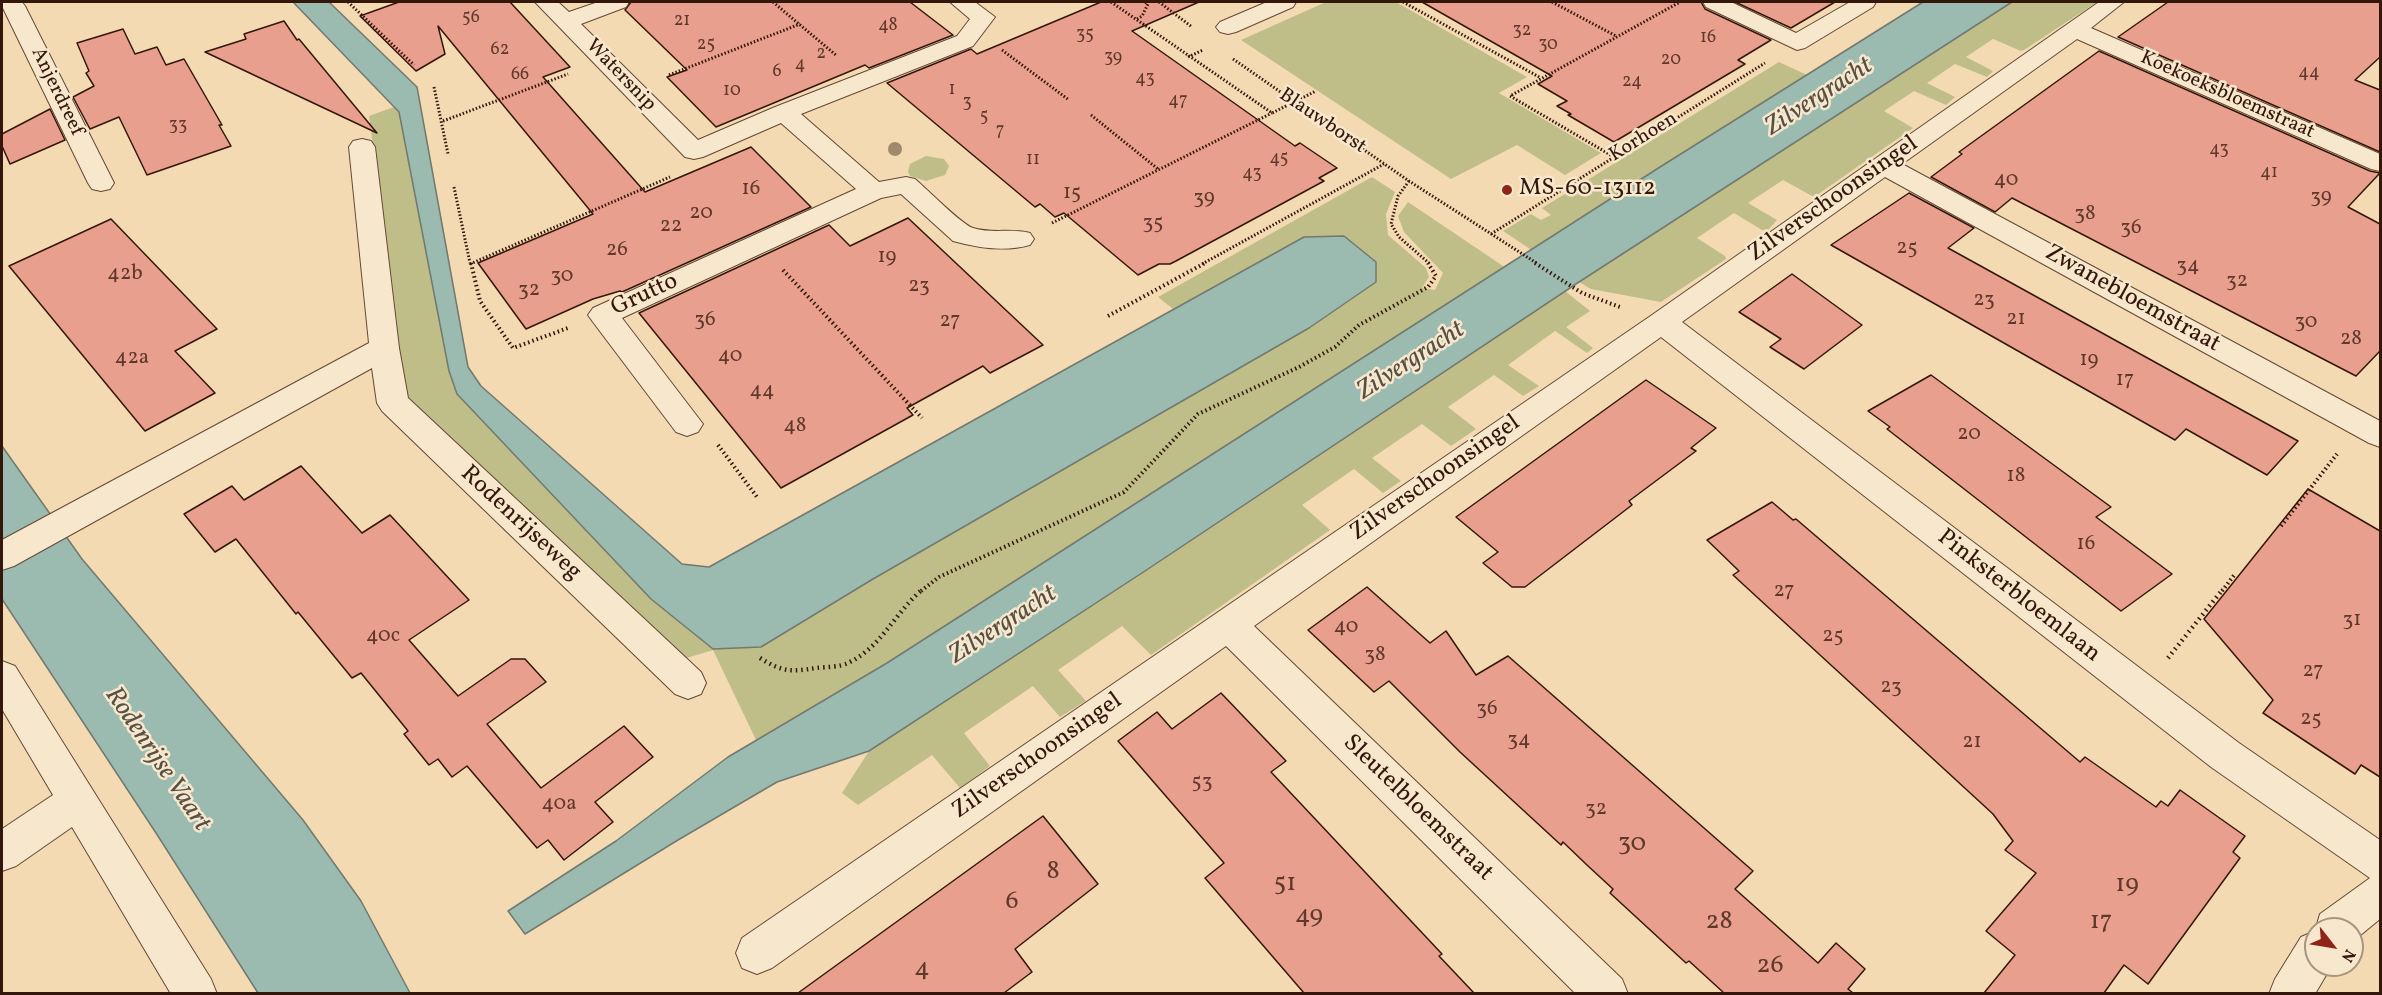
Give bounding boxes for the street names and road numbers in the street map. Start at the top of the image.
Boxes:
street label: Watersnip [580,35,660,117]
street label: Anjerdreef [24,44,88,140]
street label: Koekoeksbloemstraat [2136,47,2318,145]
street label: Blauwborst [1274,84,1370,160]
street label: Korhoen [1606,108,1682,168]
street label: Zilverschoonsingel [1744,131,1924,269]
street label: Zwanebloemstraat [2039,240,2225,360]
street label: Grutto [607,268,683,324]
street label: Zilverschoonsingel [1346,410,1526,548]
street label: Rodenrijseweg [453,461,587,587]
street label: Pinksterbloemlaan [1931,524,2105,670]
street label: Zilverschoonsingel [948,688,1128,826]
street label: Sleutelbloemstraat [1336,730,1498,888]

